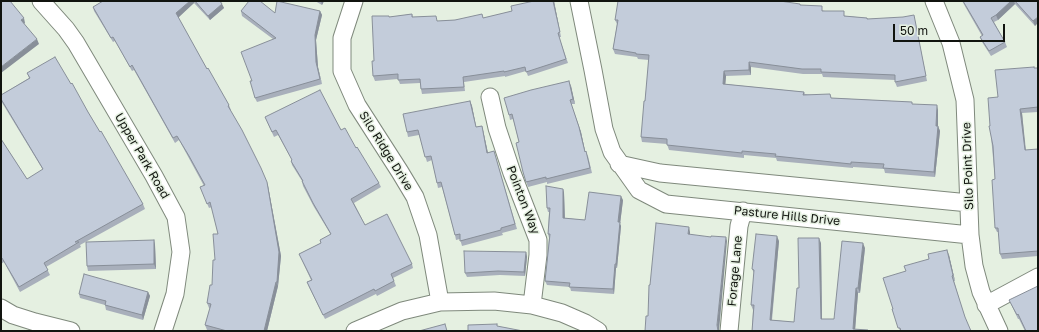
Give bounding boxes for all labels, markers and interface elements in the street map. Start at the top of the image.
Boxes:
scale bar [895,16,1007,42]
text: 50 m [900,23,928,38]
street label: Silo Ridge Drive [356,109,416,193]
street label: Upper Park Road [112,111,172,201]
street label: Silo Point Drive [959,122,977,210]
street label: Pointon Way [503,164,543,236]
street label: Pasture Hills Drive [733,203,841,229]
street label: Forage Lane [725,235,745,307]

